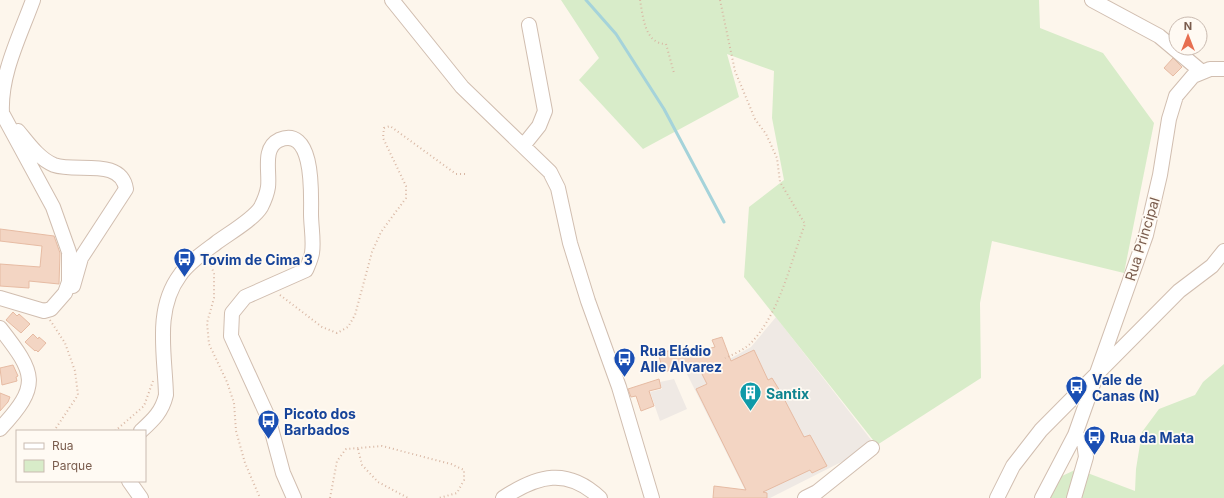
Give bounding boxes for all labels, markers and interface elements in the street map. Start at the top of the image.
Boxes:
north arrow [1168,16,1208,56]
text: N [1184,19,1192,33]
street label: Rua Principal [1121,195,1163,283]
bus stop icon: Tovim de Cima 3 [172,246,198,279]
place label: Tovim de Cima 3 [200,251,313,268]
place label: Rua Eládio Alle Alvarez [640,342,722,375]
bus stop icon: Rua Eládio Alle Alvarez [611,345,637,378]
place label: Vale de Canas (N) [1092,371,1160,404]
bus stop icon: Vale de Canas (N) [1064,374,1090,407]
building icon: Santix [737,380,763,413]
place label: Santix [766,385,809,402]
place label: Picoto dos Barbados [284,405,356,438]
bus stop icon: Picoto dos Barbados [255,408,281,441]
bus stop icon: Rua da Mata [1081,424,1107,457]
place label: Rua da Mata [1110,429,1194,446]
legend [16,430,146,482]
text: Rua [52,438,74,453]
text: Parque [52,458,92,473]

